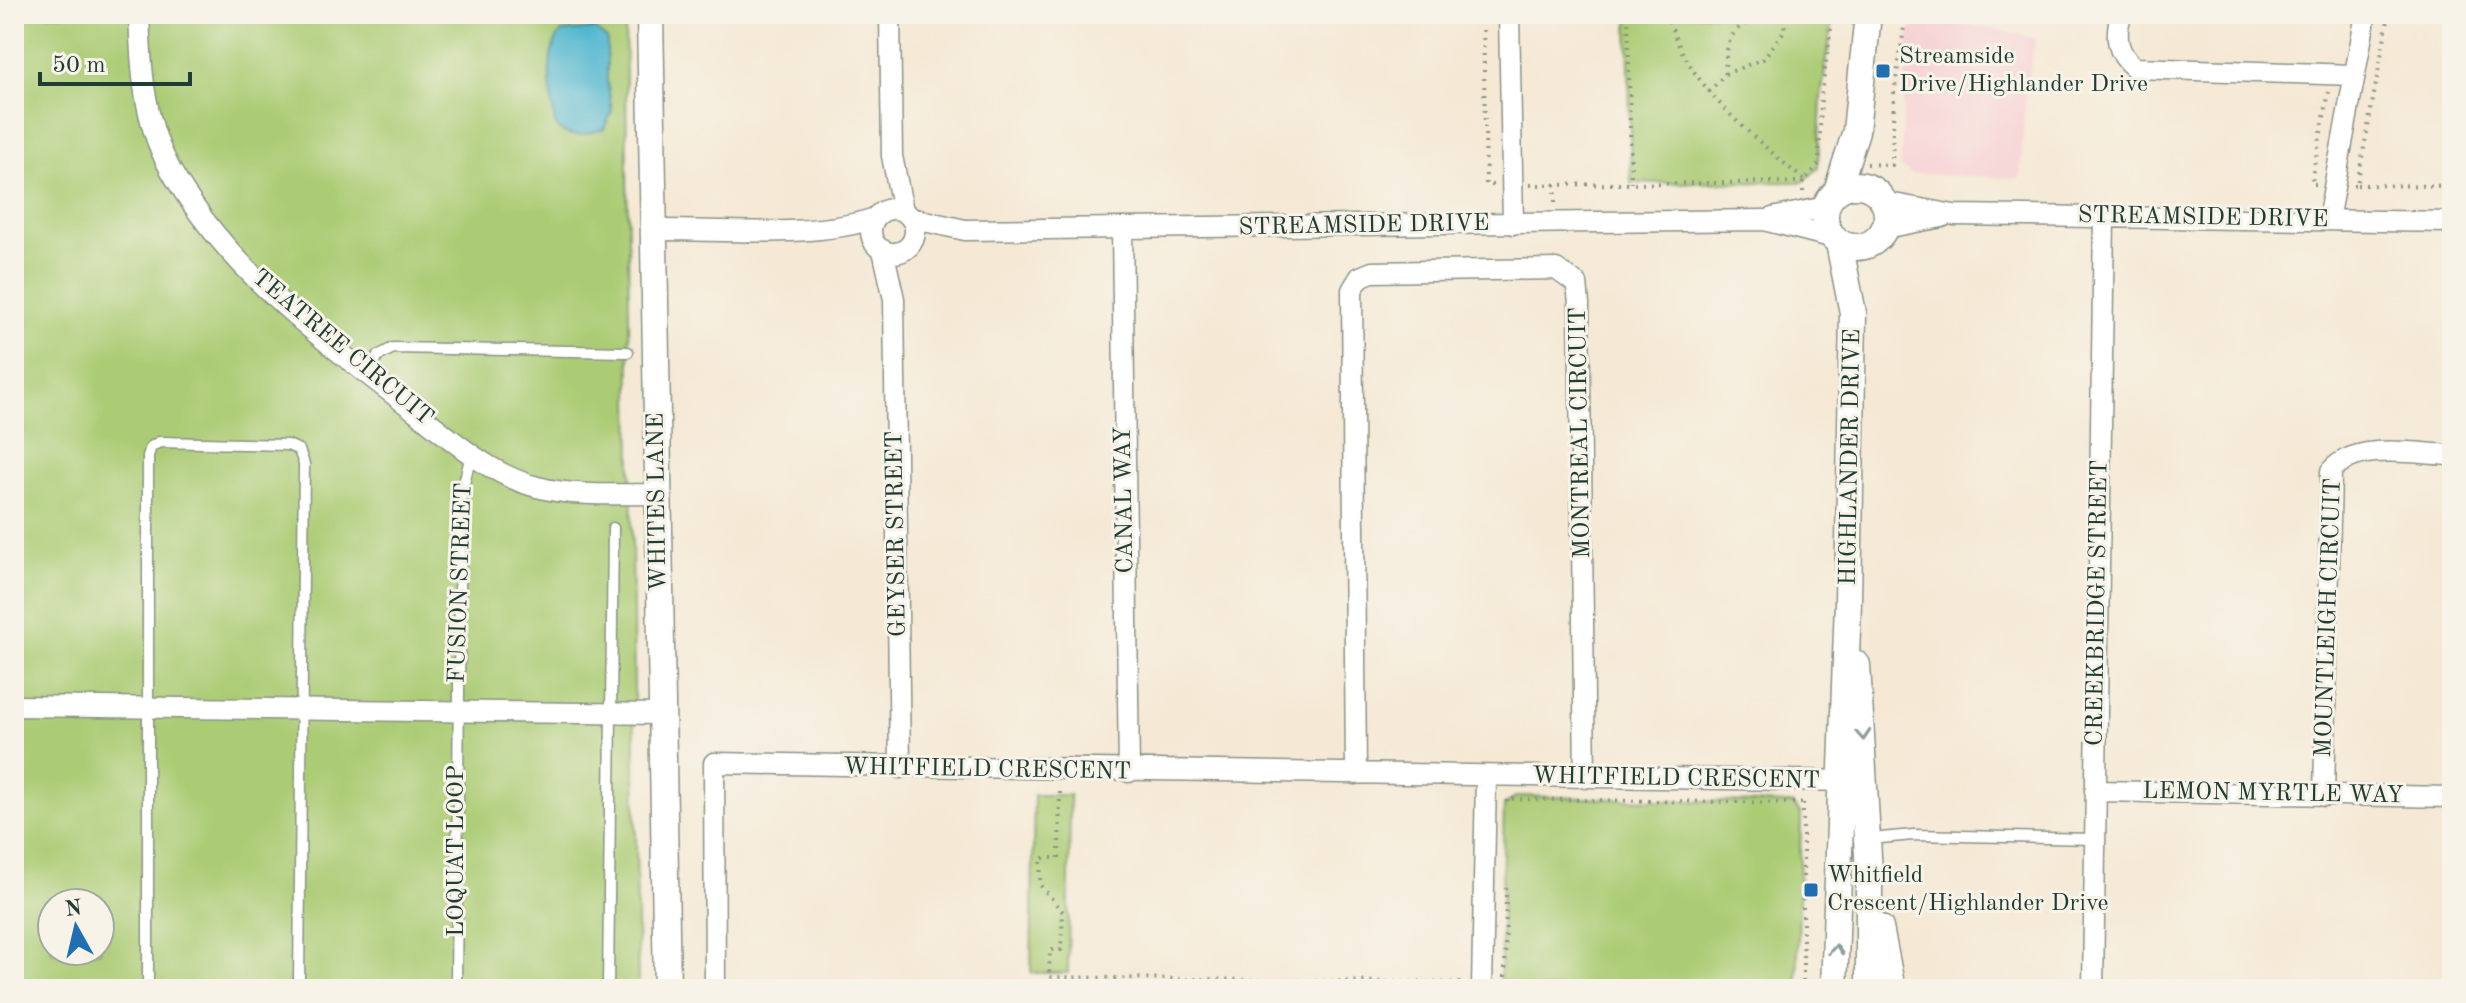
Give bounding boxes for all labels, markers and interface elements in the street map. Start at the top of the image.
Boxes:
scale bar [40,36,190,86]
place label: Streamside Drive/Highlander Drive [1899,45,2148,97]
text: 50 m [52,54,106,78]
marker: Streamside Drive/Highlander Drive [1874,62,1892,80]
street label: STREAMSIDE DRIVE [2077,204,2329,232]
street label: STREAMSIDE DRIVE [1238,212,1490,240]
street label: TEATREE CIRCUIT [247,265,437,431]
street label: MONTREAL CIRCUIT [1567,307,1595,559]
street label: HIGHLANDER DRIVE [1837,328,1865,586]
street label: WHITES LANE [644,412,672,592]
street label: CANAL WAY [1112,426,1138,574]
street label: GEYSER STREET [883,431,911,637]
street label: CREEKBRIDGE STREET [2084,460,2112,746]
street label: MOUNTLEIGH CIRCUIT [2312,478,2346,758]
street label: FUSION STREET [446,482,476,684]
one-way arrow [1854,729,1871,742]
street label: WHITFIELD CRESCENT [843,755,1131,785]
street label: WHITFIELD CRESCENT [1532,764,1820,794]
street label: LOQUAT LOOP [445,765,469,937]
street label: LEMON MYRTLE WAY [2142,780,2404,808]
place label: Whitfield Crescent/Highlander Drive [1827,864,2109,916]
marker: Whitfield Crescent/Highlander Drive [1802,881,1820,899]
north arrow [36,887,116,967]
text: N [64,897,84,921]
one-way arrow [1827,943,1844,956]

